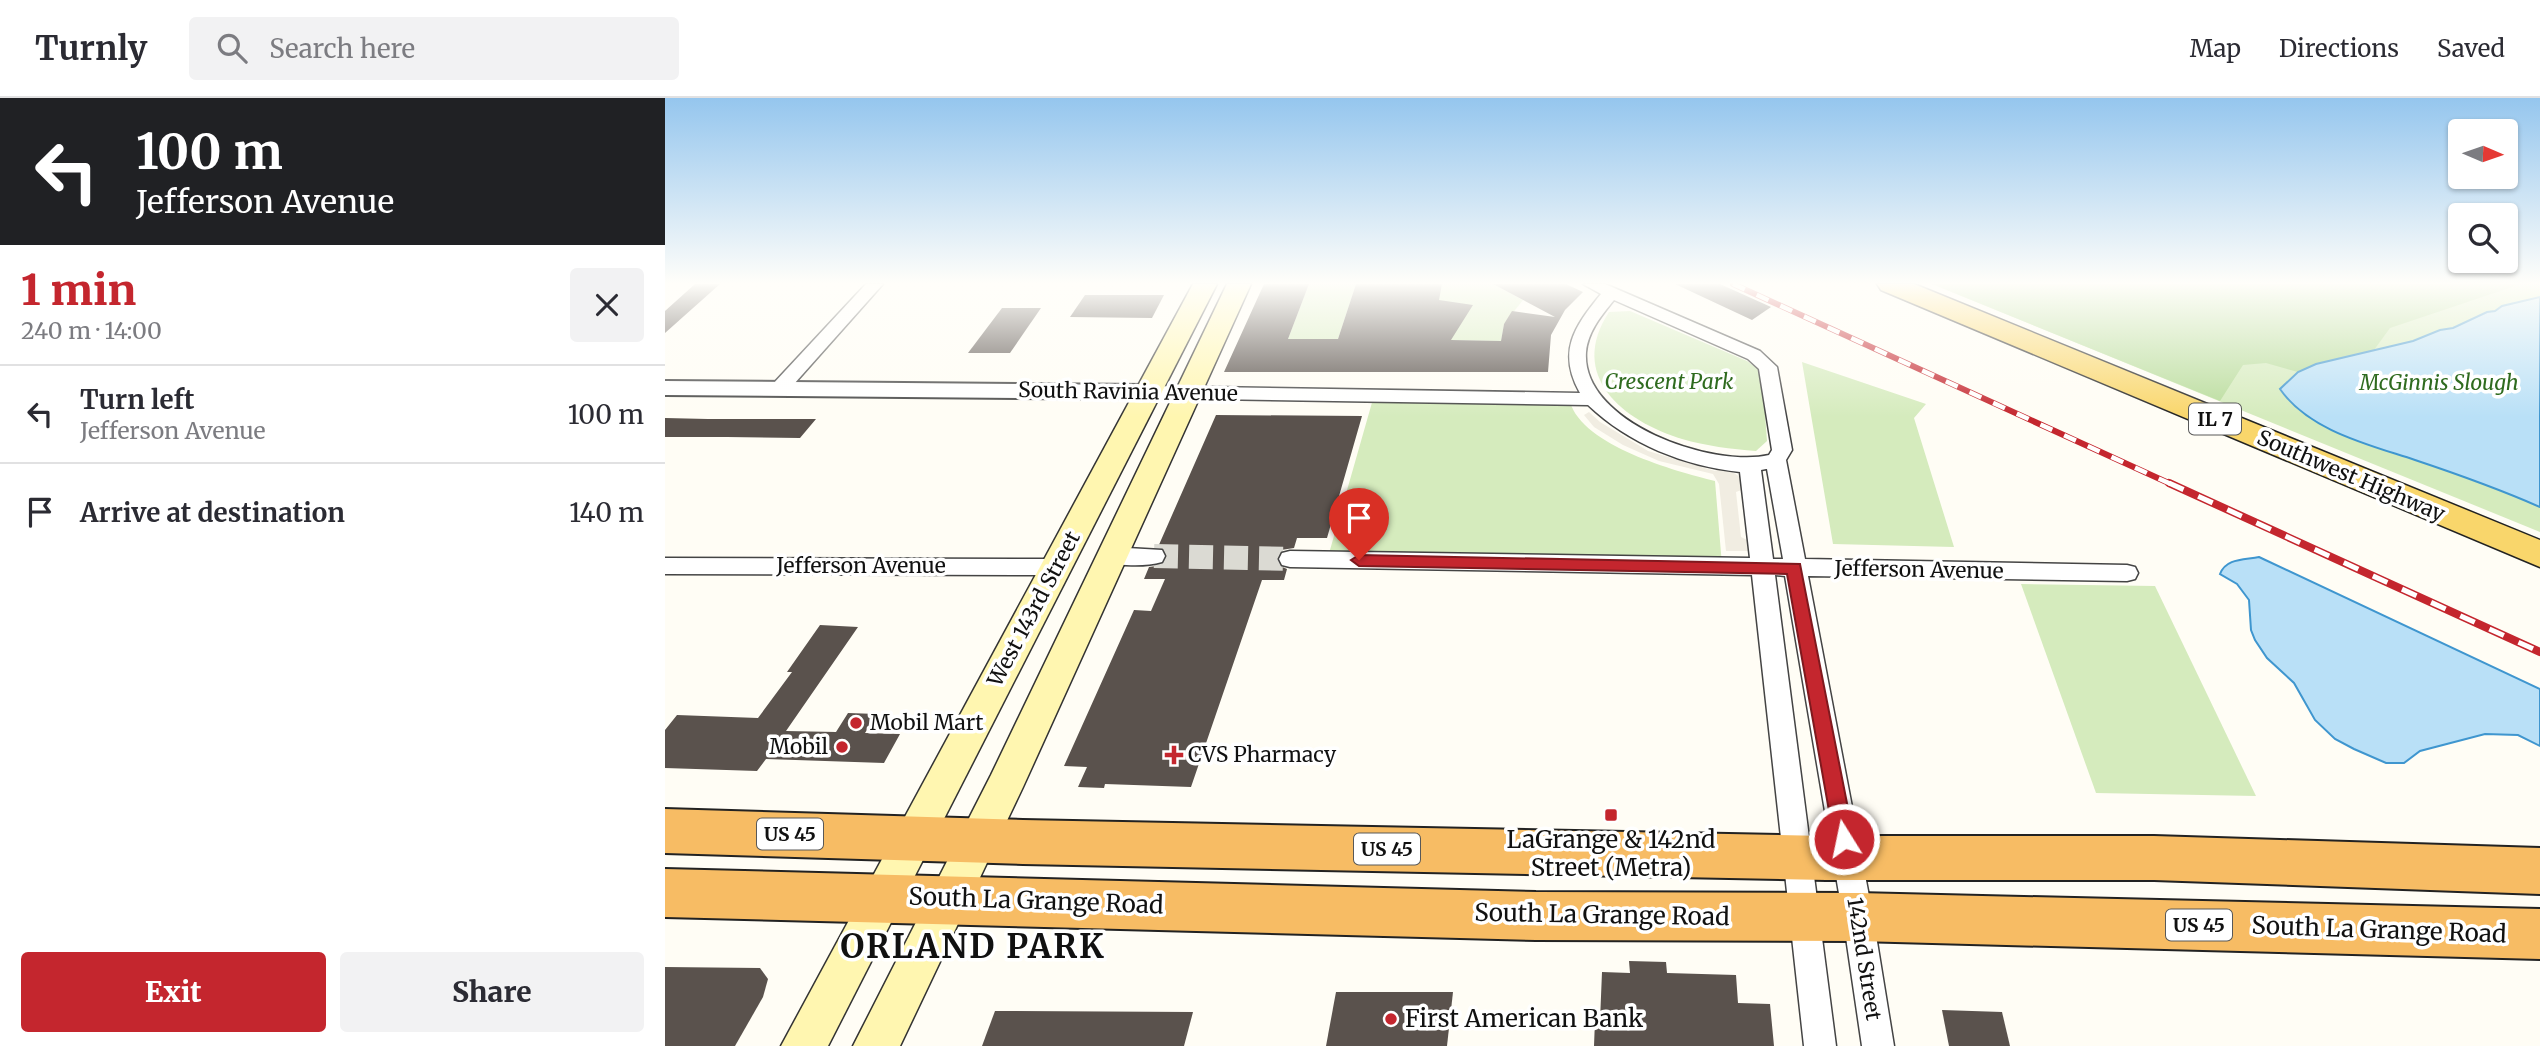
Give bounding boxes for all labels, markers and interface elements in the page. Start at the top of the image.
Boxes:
search box [189,17,679,80]
text: Turnly [35,28,147,69]
icon: search [213,29,251,67]
text: Search here [269,32,415,65]
text: Map [2190,33,2241,64]
text: Directions [2279,33,2399,64]
text: Saved [2437,33,2505,64]
north arrow [2448,119,2518,189]
map controls [2448,119,2518,273]
text: 100 m [136,121,283,182]
icon: left [21,126,112,217]
text: Jefferson Avenue [136,182,394,222]
button: search [2448,203,2518,273]
text: 1 min [21,264,136,316]
button: close [570,268,644,342]
text: 240 m · 14:00 [21,316,162,345]
park label: Crescent Park [1605,368,1734,395]
park label: McGinnis Slough [2358,369,2519,396]
street label: South Ravinia Avenue [1018,376,1238,407]
text: Turn left [80,383,194,416]
icon: left [21,395,59,433]
text: 100 m [568,398,644,431]
road number: IL 7 [2189,404,2241,434]
text: Jefferson Avenue [80,416,266,445]
street label: Southwest Highway [2253,424,2450,528]
pin [1329,488,1389,560]
icon: arrive [21,493,59,531]
text: Arrive at destination [80,496,345,529]
text: 140 m [569,496,644,529]
icon: arrive [1340,499,1378,537]
street label: West 143rd Street [981,526,1086,692]
street label: Jefferson Avenue [775,552,946,579]
street label: Jefferson Avenue [1833,555,2004,584]
place label: Mobil Mart [870,709,983,736]
marker: Mobil Mart [848,715,864,731]
place label: Mobil [769,733,828,760]
marker: Mobil [834,739,850,755]
place label: CVS Pharmacy [1188,741,1337,768]
marker: CVS Pharmacy [1166,747,1182,763]
position arrow [1807,802,1881,876]
marker: LaGrange & 142nd Street (Metra) [1603,807,1619,823]
road number: US 45 [757,818,823,849]
place label: LaGrange & 142nd Street (Metra) [1507,824,1715,883]
road number: US 45 [1354,834,1420,864]
street label: South La Grange Road [908,881,1164,920]
street label: 142nd Street [1841,895,1888,1022]
street label: South La Grange Road [1474,897,1730,932]
road number: US 45 [2166,910,2232,940]
street label: South La Grange Road [2251,910,2507,949]
district label: ORLAND PARK [840,926,1106,967]
button: Exit [21,952,326,1032]
button: Share [340,952,644,1032]
place label: First American Bank [1405,1003,1644,1034]
marker: First American Bank [1383,1011,1399,1027]

